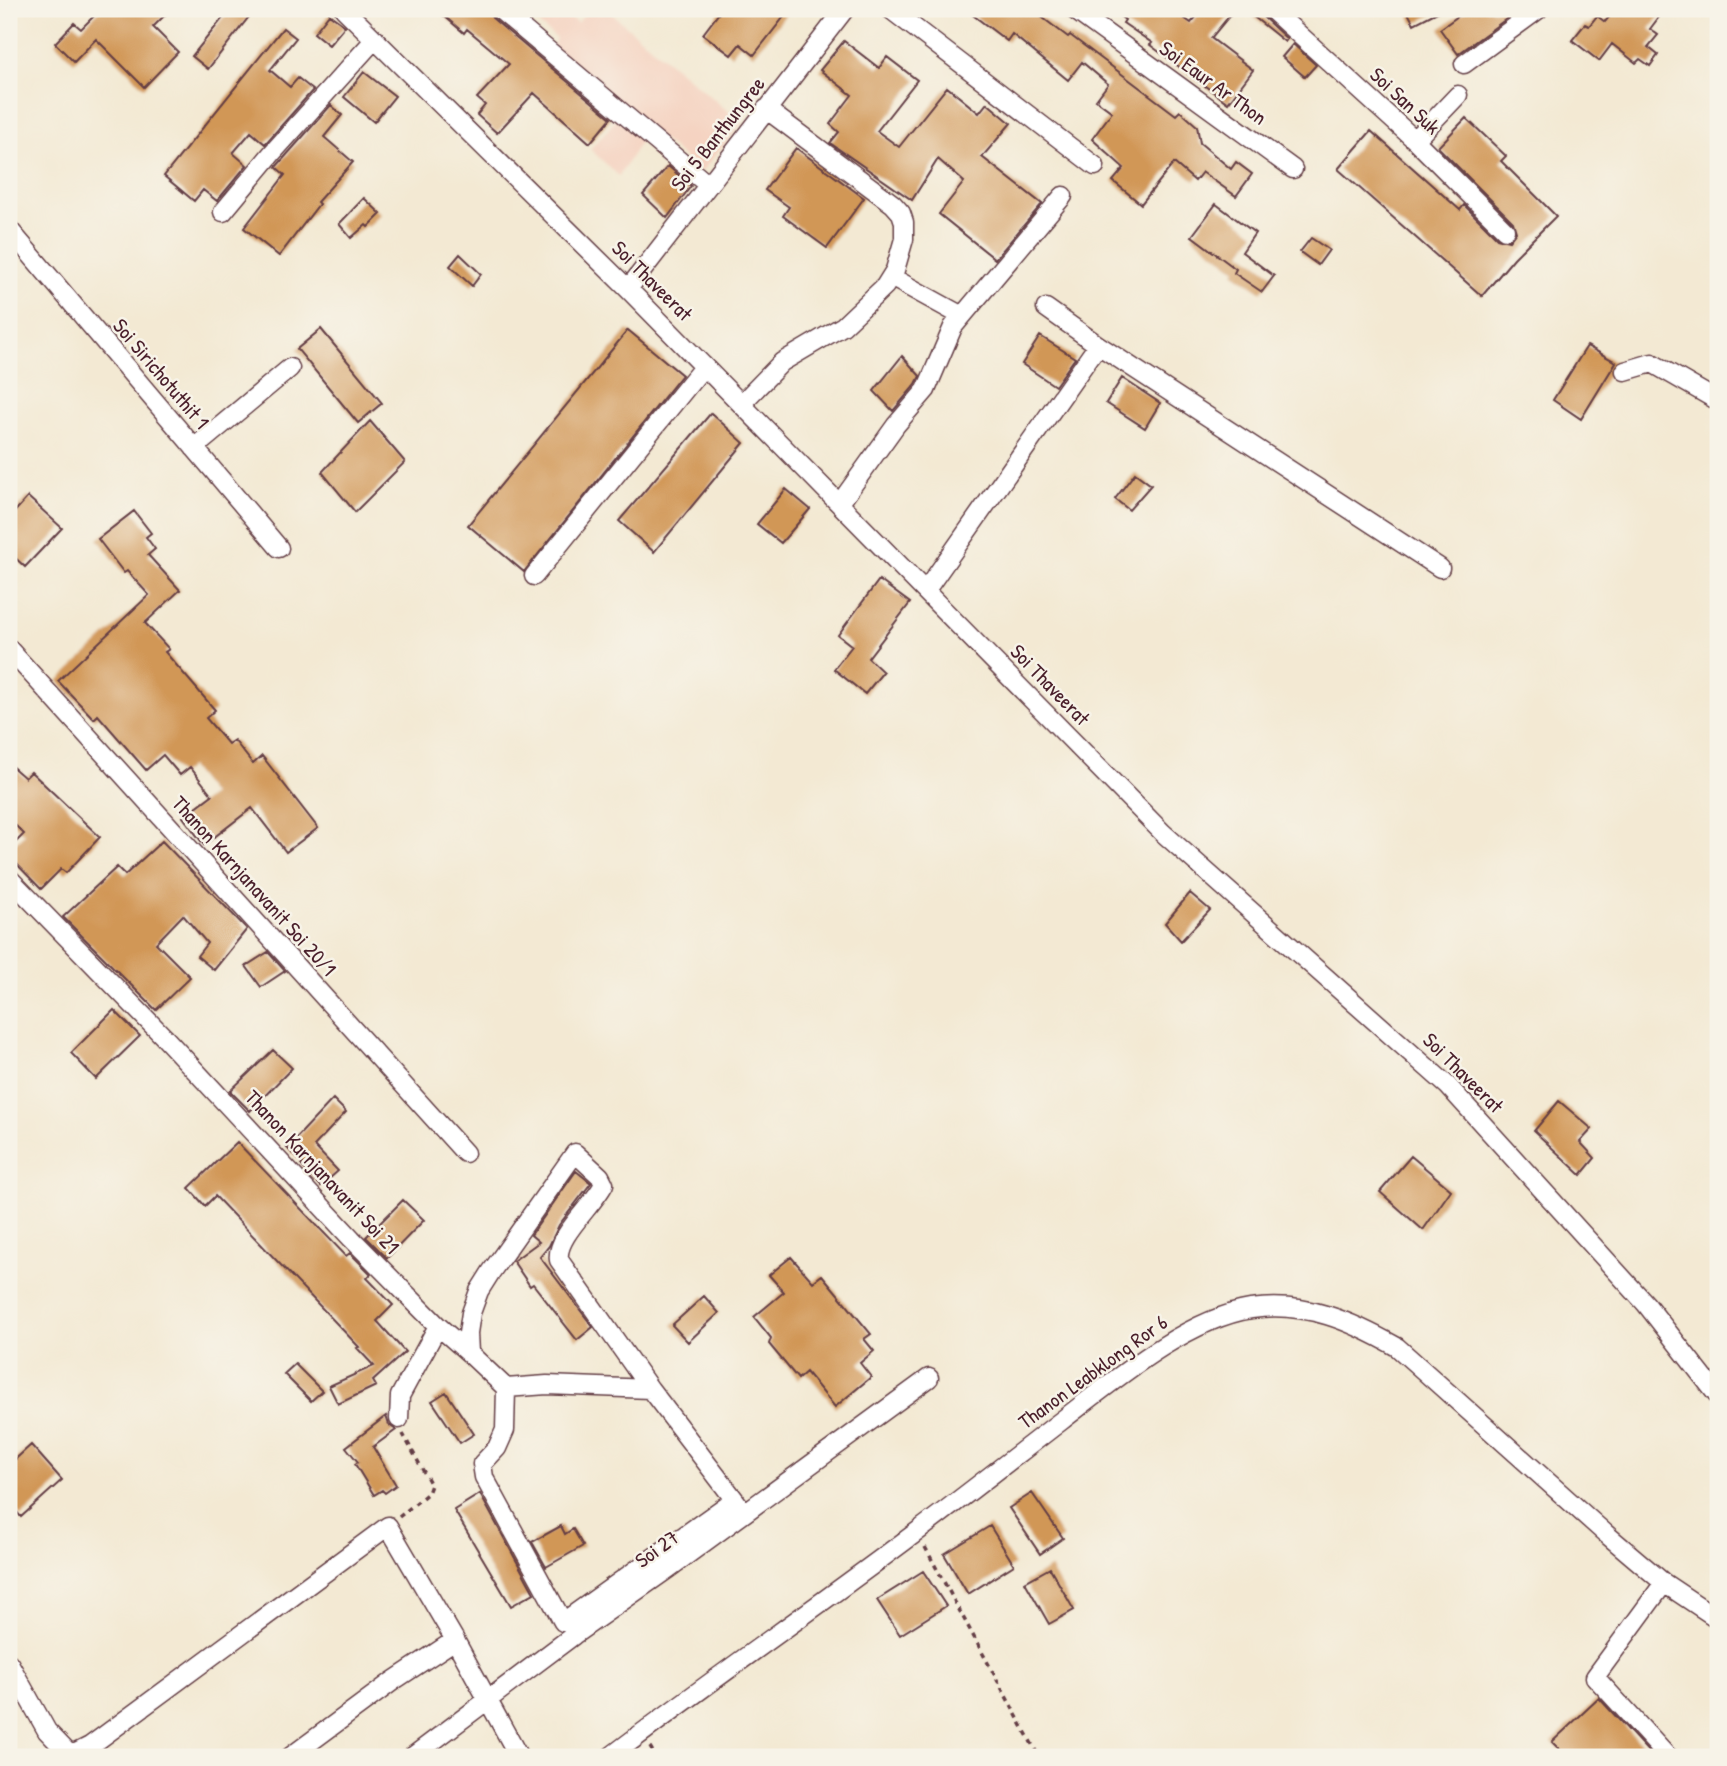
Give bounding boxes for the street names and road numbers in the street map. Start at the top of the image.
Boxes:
street label: Soi Eaur Ar Thon [1154,34,1273,131]
street label: Soi San Suk [1364,61,1447,141]
street label: Soi 5 Banthungree [664,70,771,197]
street label: Soi Thaveerat [606,234,700,328]
street label: Soi Sirichotuthit 1 [106,312,216,435]
street label: Soi Thaveerat [1004,637,1097,732]
street label: Thanon Karnjanavanit Soi 20/1 [166,789,343,982]
street label: Soi Thaveerat [1417,1026,1511,1120]
street label: Thanon Karnjanavanit Soi 21 [239,1083,406,1260]
street label: Thanon Leabklong Ror 6 [1012,1308,1173,1436]
street label: Soi 27 [629,1523,685,1574]

